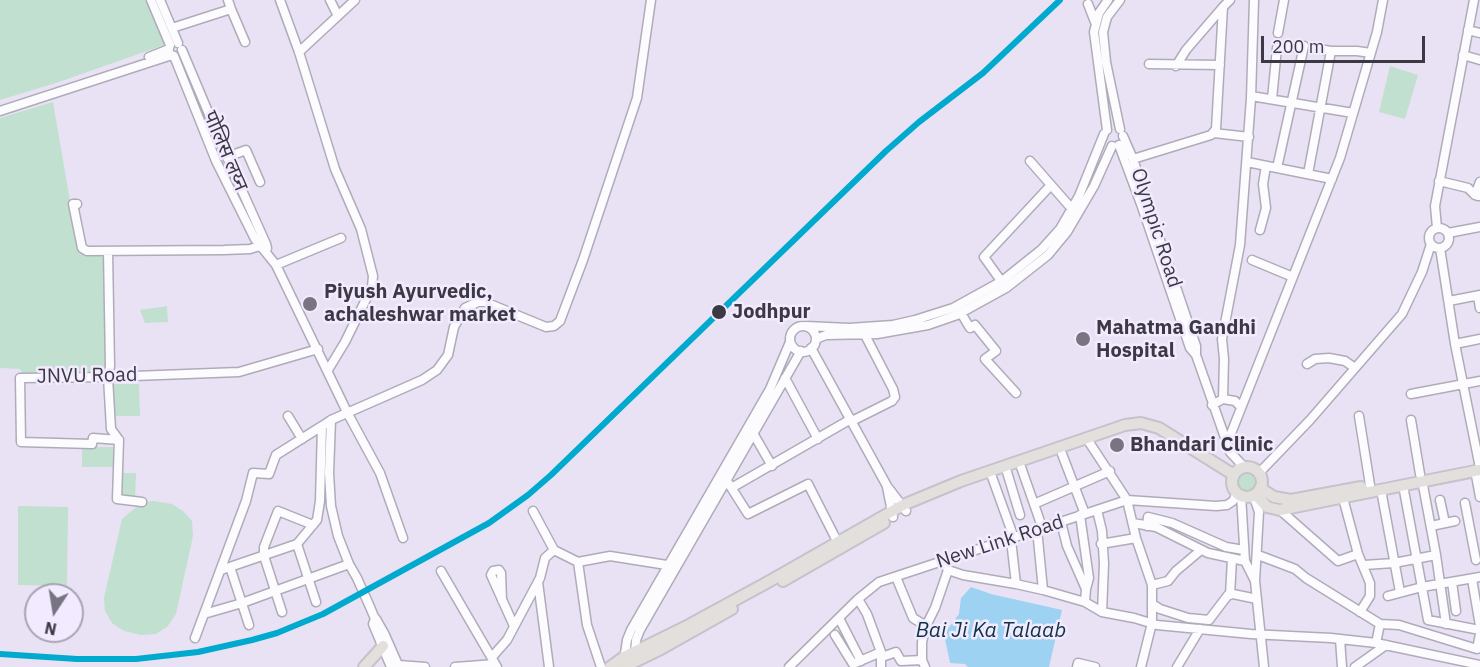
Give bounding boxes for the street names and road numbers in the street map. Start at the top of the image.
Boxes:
street label: पोलिस लय्न [197,107,253,195]
street label: Olympic Road [1125,165,1187,291]
street label: JNVU Road [36,363,138,389]
street label: New Link Road [933,510,1067,574]

